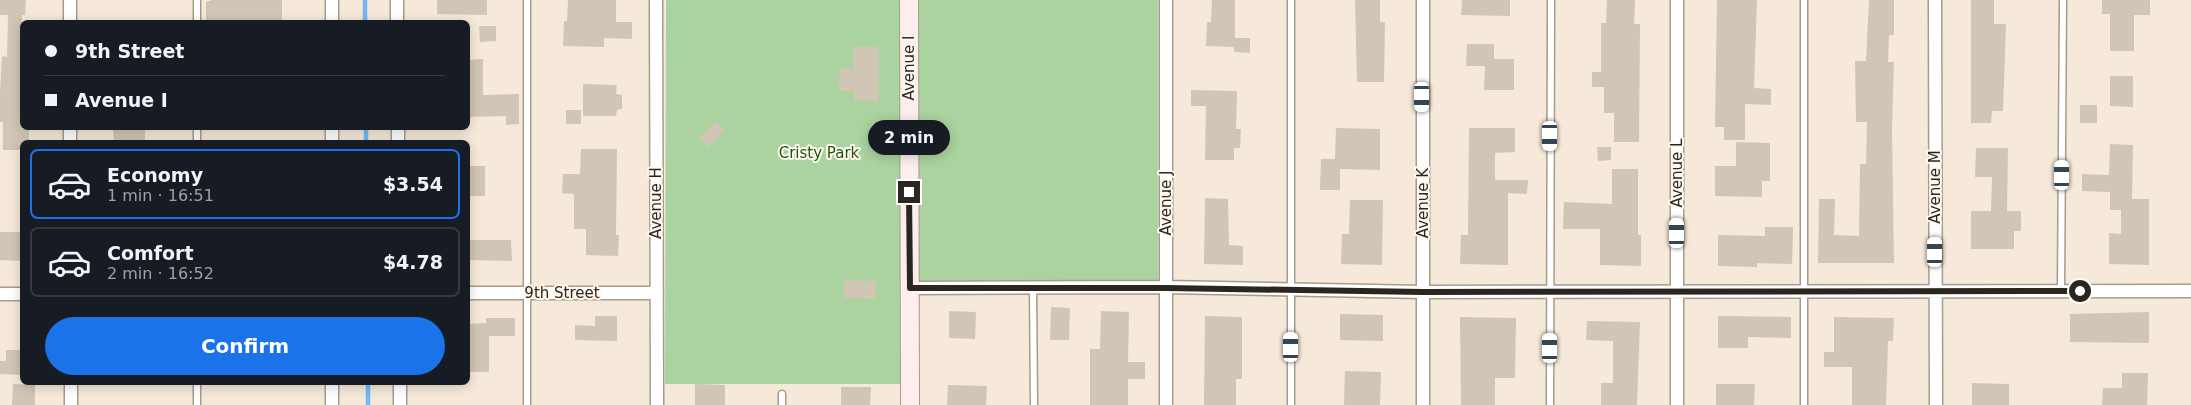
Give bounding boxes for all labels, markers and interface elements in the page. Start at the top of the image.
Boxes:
street label: Avenue I [900,36,918,100]
text: 9th Street [75,40,184,62]
car [1414,82,1429,112]
text: Avenue I [75,89,168,111]
callout: 2 min [868,120,950,154]
car [1542,121,1557,151]
text: 2 min [884,128,934,147]
street label: Avenue L [1668,138,1686,207]
park label: Cristy Park [779,144,860,162]
street label: Avenue M [1926,150,1944,224]
car [2054,160,2069,190]
icon: car [47,162,92,207]
text: Economy [107,164,203,186]
street label: Avenue H [647,167,665,239]
street label: Avenue K [1414,167,1432,238]
street label: Avenue J [1157,171,1175,235]
text: $3.54 [383,173,443,195]
route end [898,181,920,203]
text: 1 min · 16:51 [107,186,214,205]
car [1669,218,1684,248]
car [1927,237,1942,267]
icon: car [47,240,92,285]
text: Comfort [107,242,194,264]
text: $4.78 [383,251,443,273]
text: 2 min · 16:52 [107,264,214,283]
route start [2069,280,2091,302]
street label: 9th Street [524,284,600,302]
button: Confirm [45,317,445,375]
car [1283,332,1298,362]
car [1542,333,1557,363]

